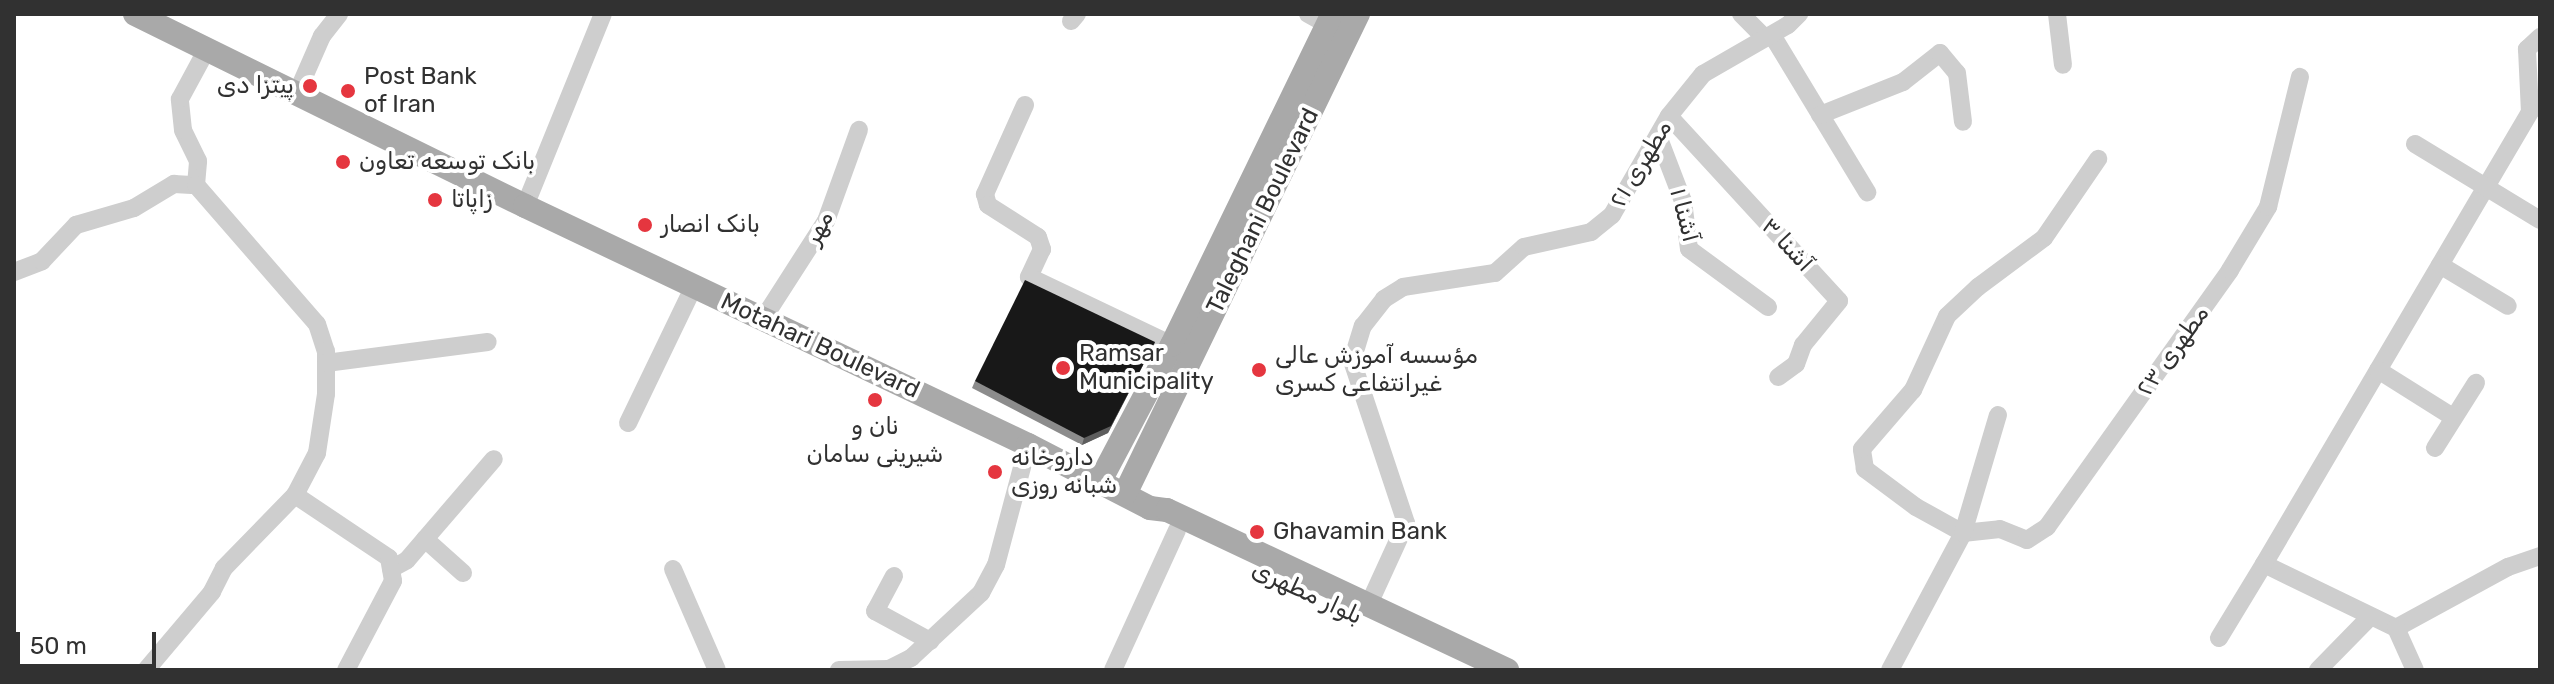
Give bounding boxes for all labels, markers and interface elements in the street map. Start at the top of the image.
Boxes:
place label: Post Bank of Iran [364,63,477,119]
place label: پیتزا دی [217,72,294,100]
marker: پیتزا دی [301,77,319,95]
marker: Post Bank of Iran [339,82,357,100]
street label: Taleghani Boulevard [1201,104,1325,318]
street label: مطهری ۲۱ [1604,115,1678,213]
place label: بانک توسعه تعاون [359,148,535,176]
marker: بانک توسعه تعاون [334,153,352,171]
street label: آشنا ۱ [1663,185,1705,245]
place label: زاپاتا [451,186,493,214]
marker: زاپاتا [426,191,444,209]
street label: مهر [798,206,840,250]
place label: بانک انصار [661,211,760,239]
street label: آشنا ۳ [1755,212,1819,278]
marker: بانک انصار [636,216,654,234]
street label: Motahari Boulevard [716,287,924,405]
street label: مطهری ۲۳ [2131,300,2215,402]
place label: Ramsar Municipality [1079,340,1214,396]
place label: مؤسسه آموزش عالی غیرانتفاعی کسری [1275,342,1478,398]
marker: Ramsar Municipality [1054,359,1072,377]
marker: مؤسسه آموزش عالی غیرانتفاعی کسری [1250,361,1268,379]
marker: نان و شیرینی سامان [866,391,884,409]
place label: نان و شیرینی سامان [807,413,943,469]
place label: داروخانه شبانه روزی [1011,444,1117,500]
marker: داروخانه شبانه روزی [986,463,1004,481]
place label: Ghavamin Bank [1273,518,1447,546]
marker: Ghavamin Bank [1248,523,1266,541]
street label: بلوار مطهری [1247,555,1367,631]
scale bar [20,616,160,666]
text: 50 m [30,632,87,660]

